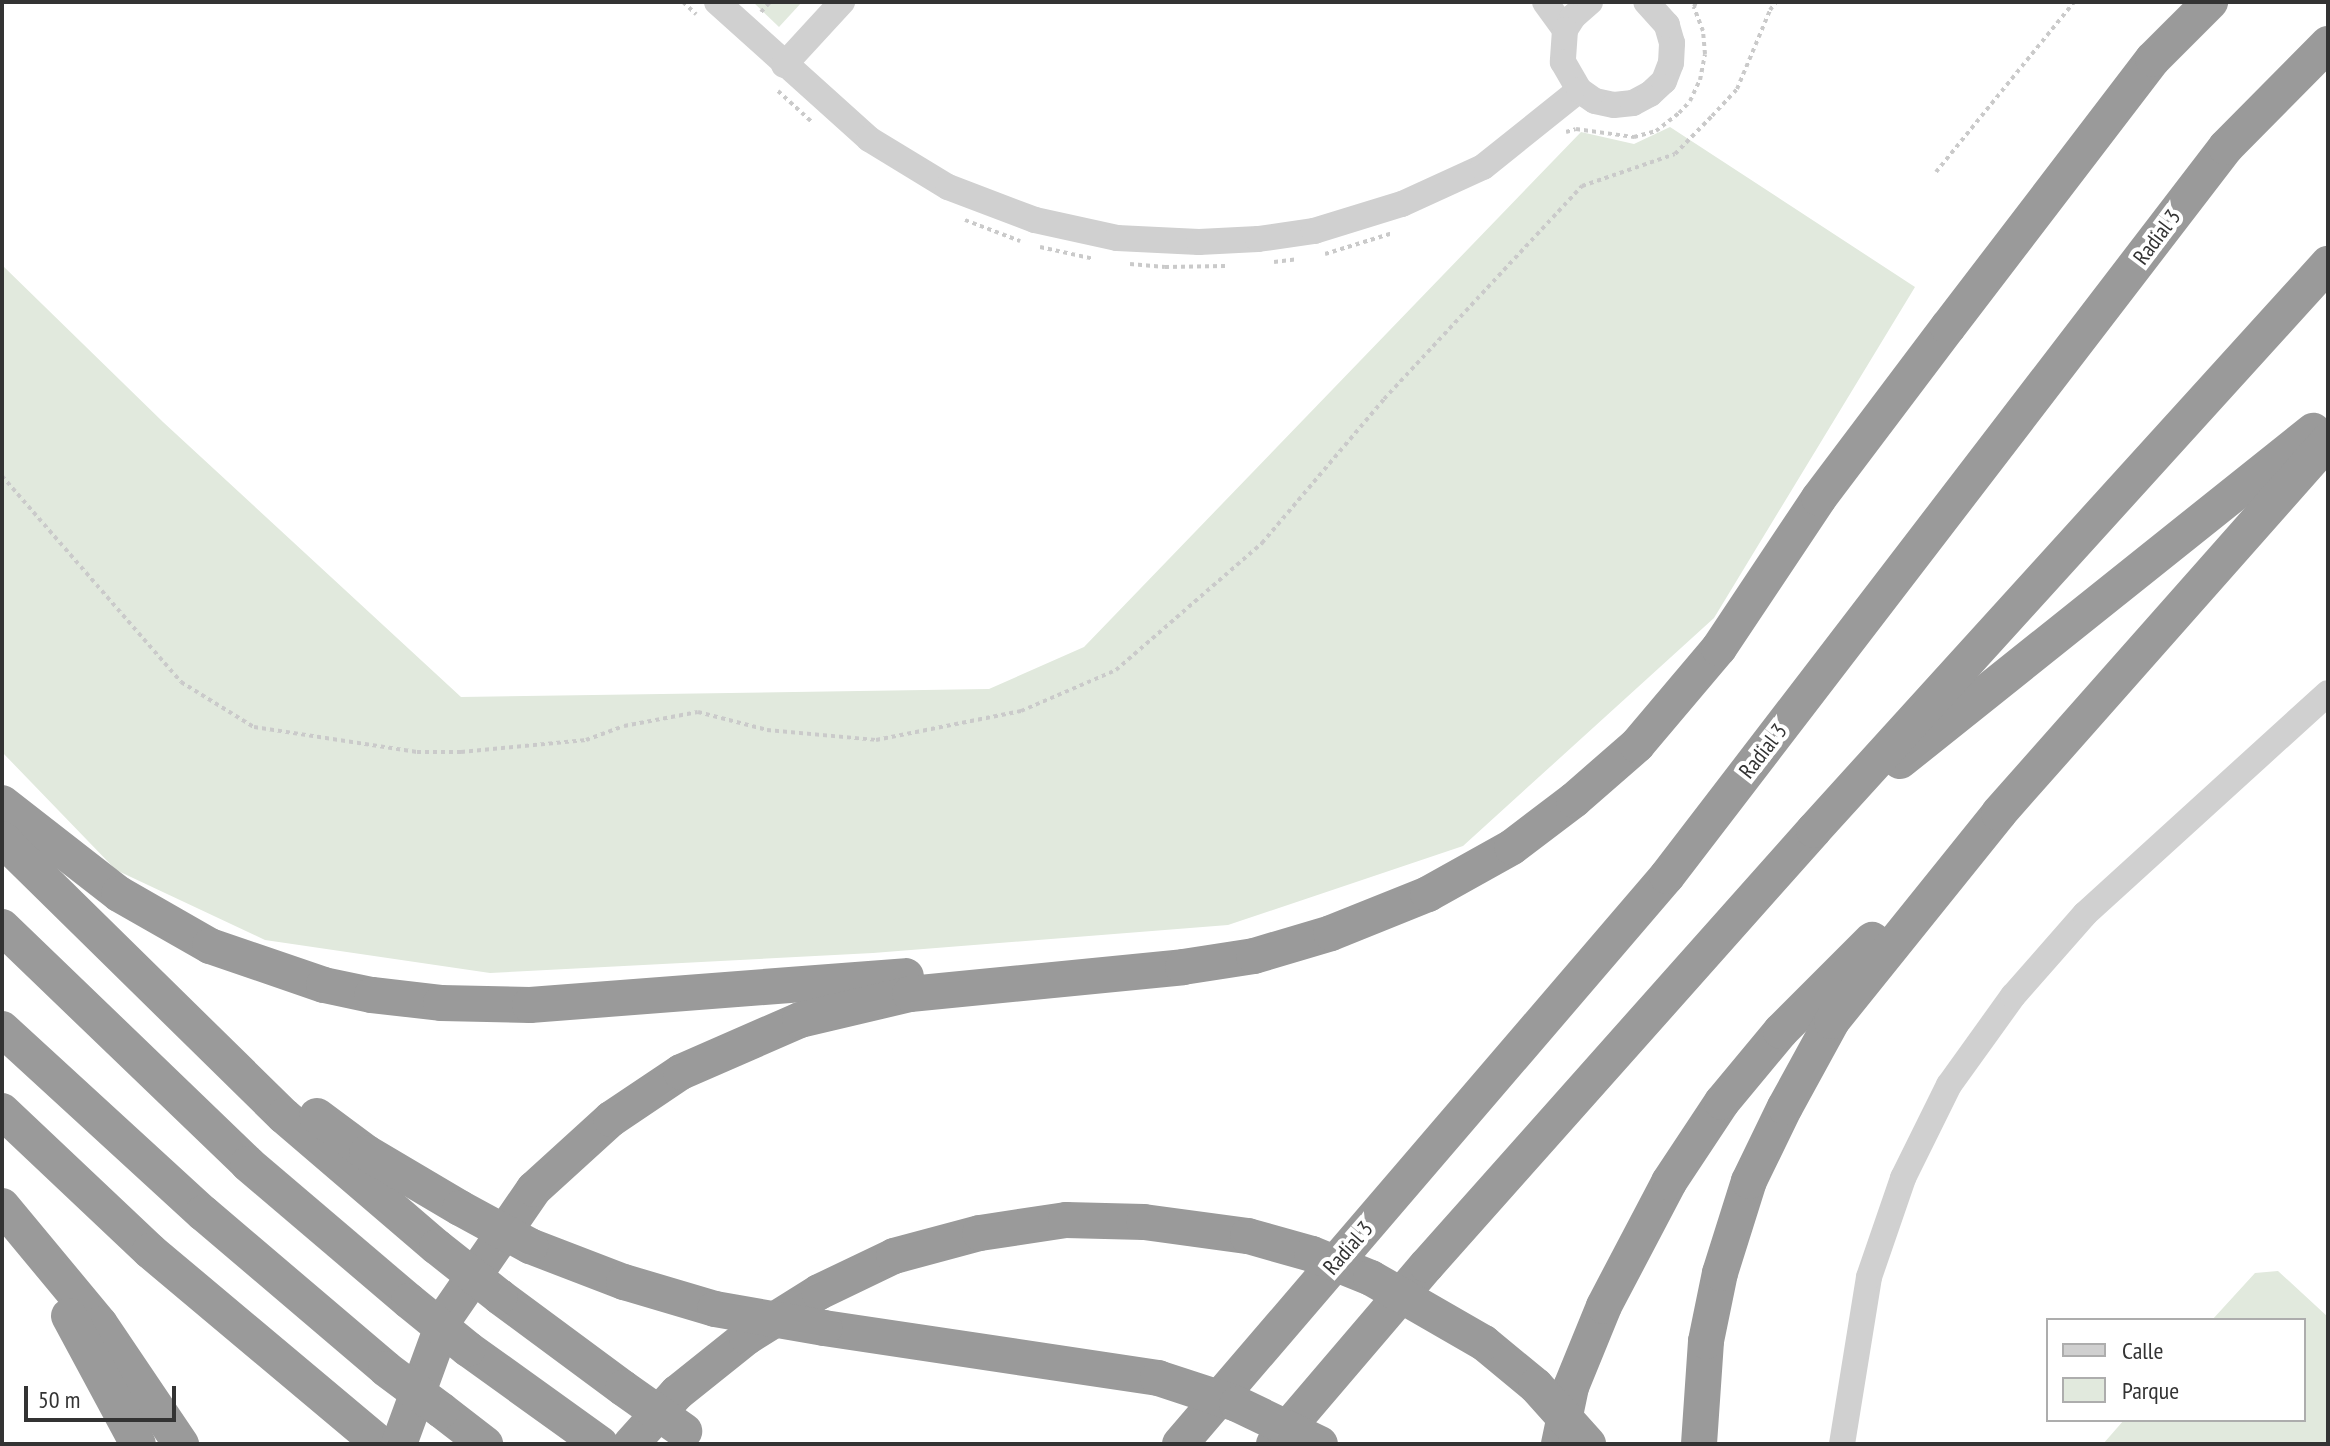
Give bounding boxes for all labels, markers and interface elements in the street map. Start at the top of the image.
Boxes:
street label: Radial 3 [2128,204,2186,270]
street label: Radial 3 [1733,718,1793,784]
street label: Radial 3 [1318,1216,1378,1280]
legend [2046,1318,2306,1422]
text: Calle [2122,1335,2163,1366]
scale bar [28,1370,180,1420]
text: Parque [2122,1375,2179,1406]
text: 50 m [38,1384,80,1415]

